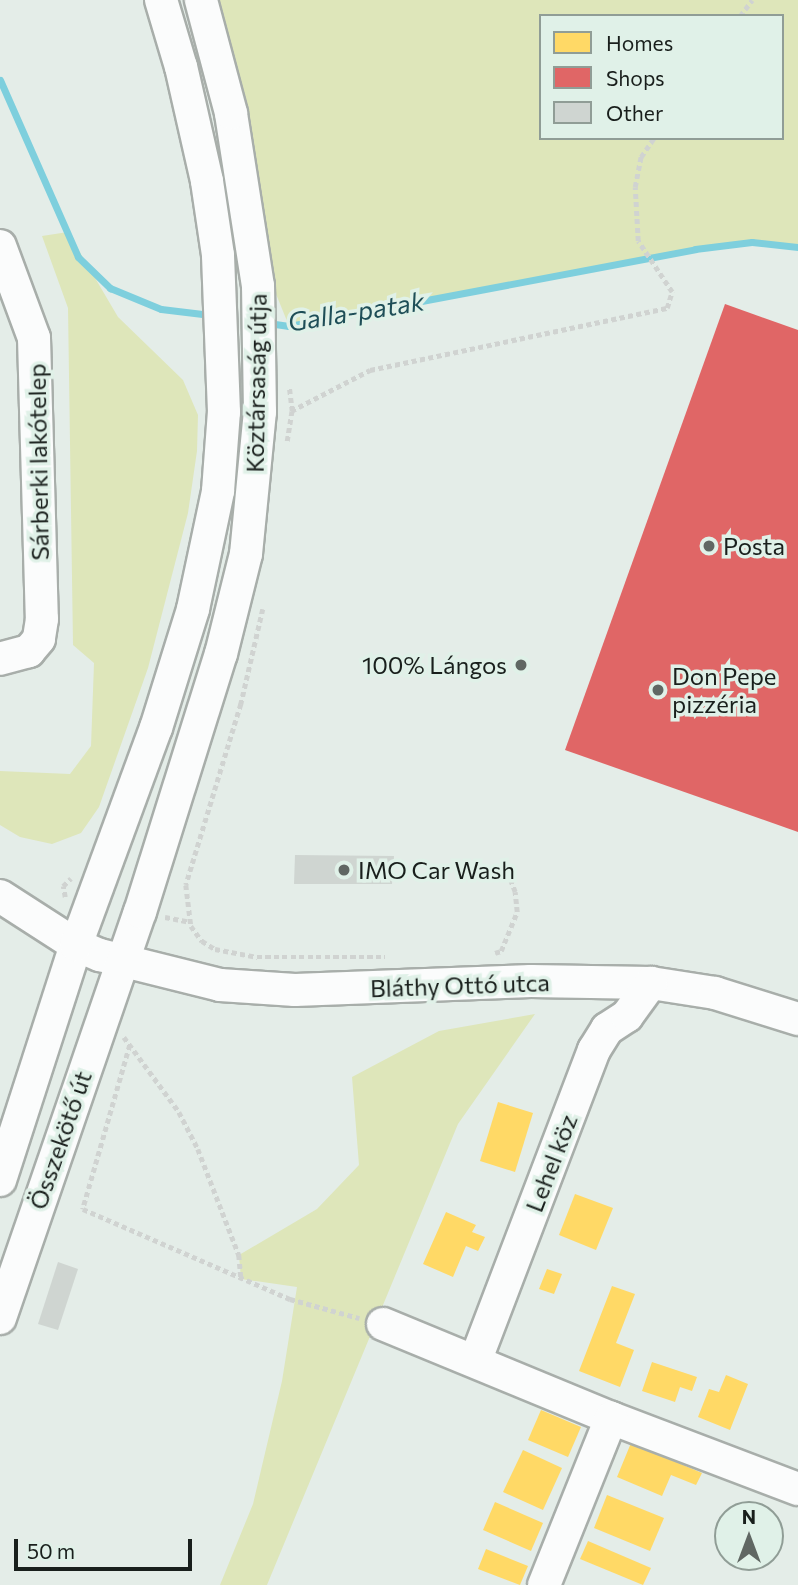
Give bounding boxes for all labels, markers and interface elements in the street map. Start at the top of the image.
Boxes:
legend [539,14,784,140]
text: Homes [606,30,673,55]
text: Shops [606,65,665,90]
text: Other [606,100,663,125]
water label: Galla-patak [286,285,426,337]
street label: Köztársaság útja [240,293,272,473]
street label: Sárberki lakótelep [22,363,54,561]
place label: Posta [723,532,785,560]
marker: Posta [701,538,717,554]
place label: 100% Lángos [362,651,507,679]
marker: 100% Lángos [513,657,529,673]
place label: Don Pepe pizzéria [672,662,777,718]
marker: Don Pepe pizzéria [650,682,666,698]
place label: IMO Car Wash [358,856,515,884]
marker: IMO Car Wash [336,862,352,878]
street label: Bláthy Ottó utca [370,967,550,1003]
street label: Összekötő út [23,1067,97,1213]
street label: Lehel köz [519,1110,583,1216]
north arrow [714,1501,784,1571]
text: N [742,1505,756,1528]
scale bar [18,1526,196,1570]
text: 50 m [27,1538,75,1563]

